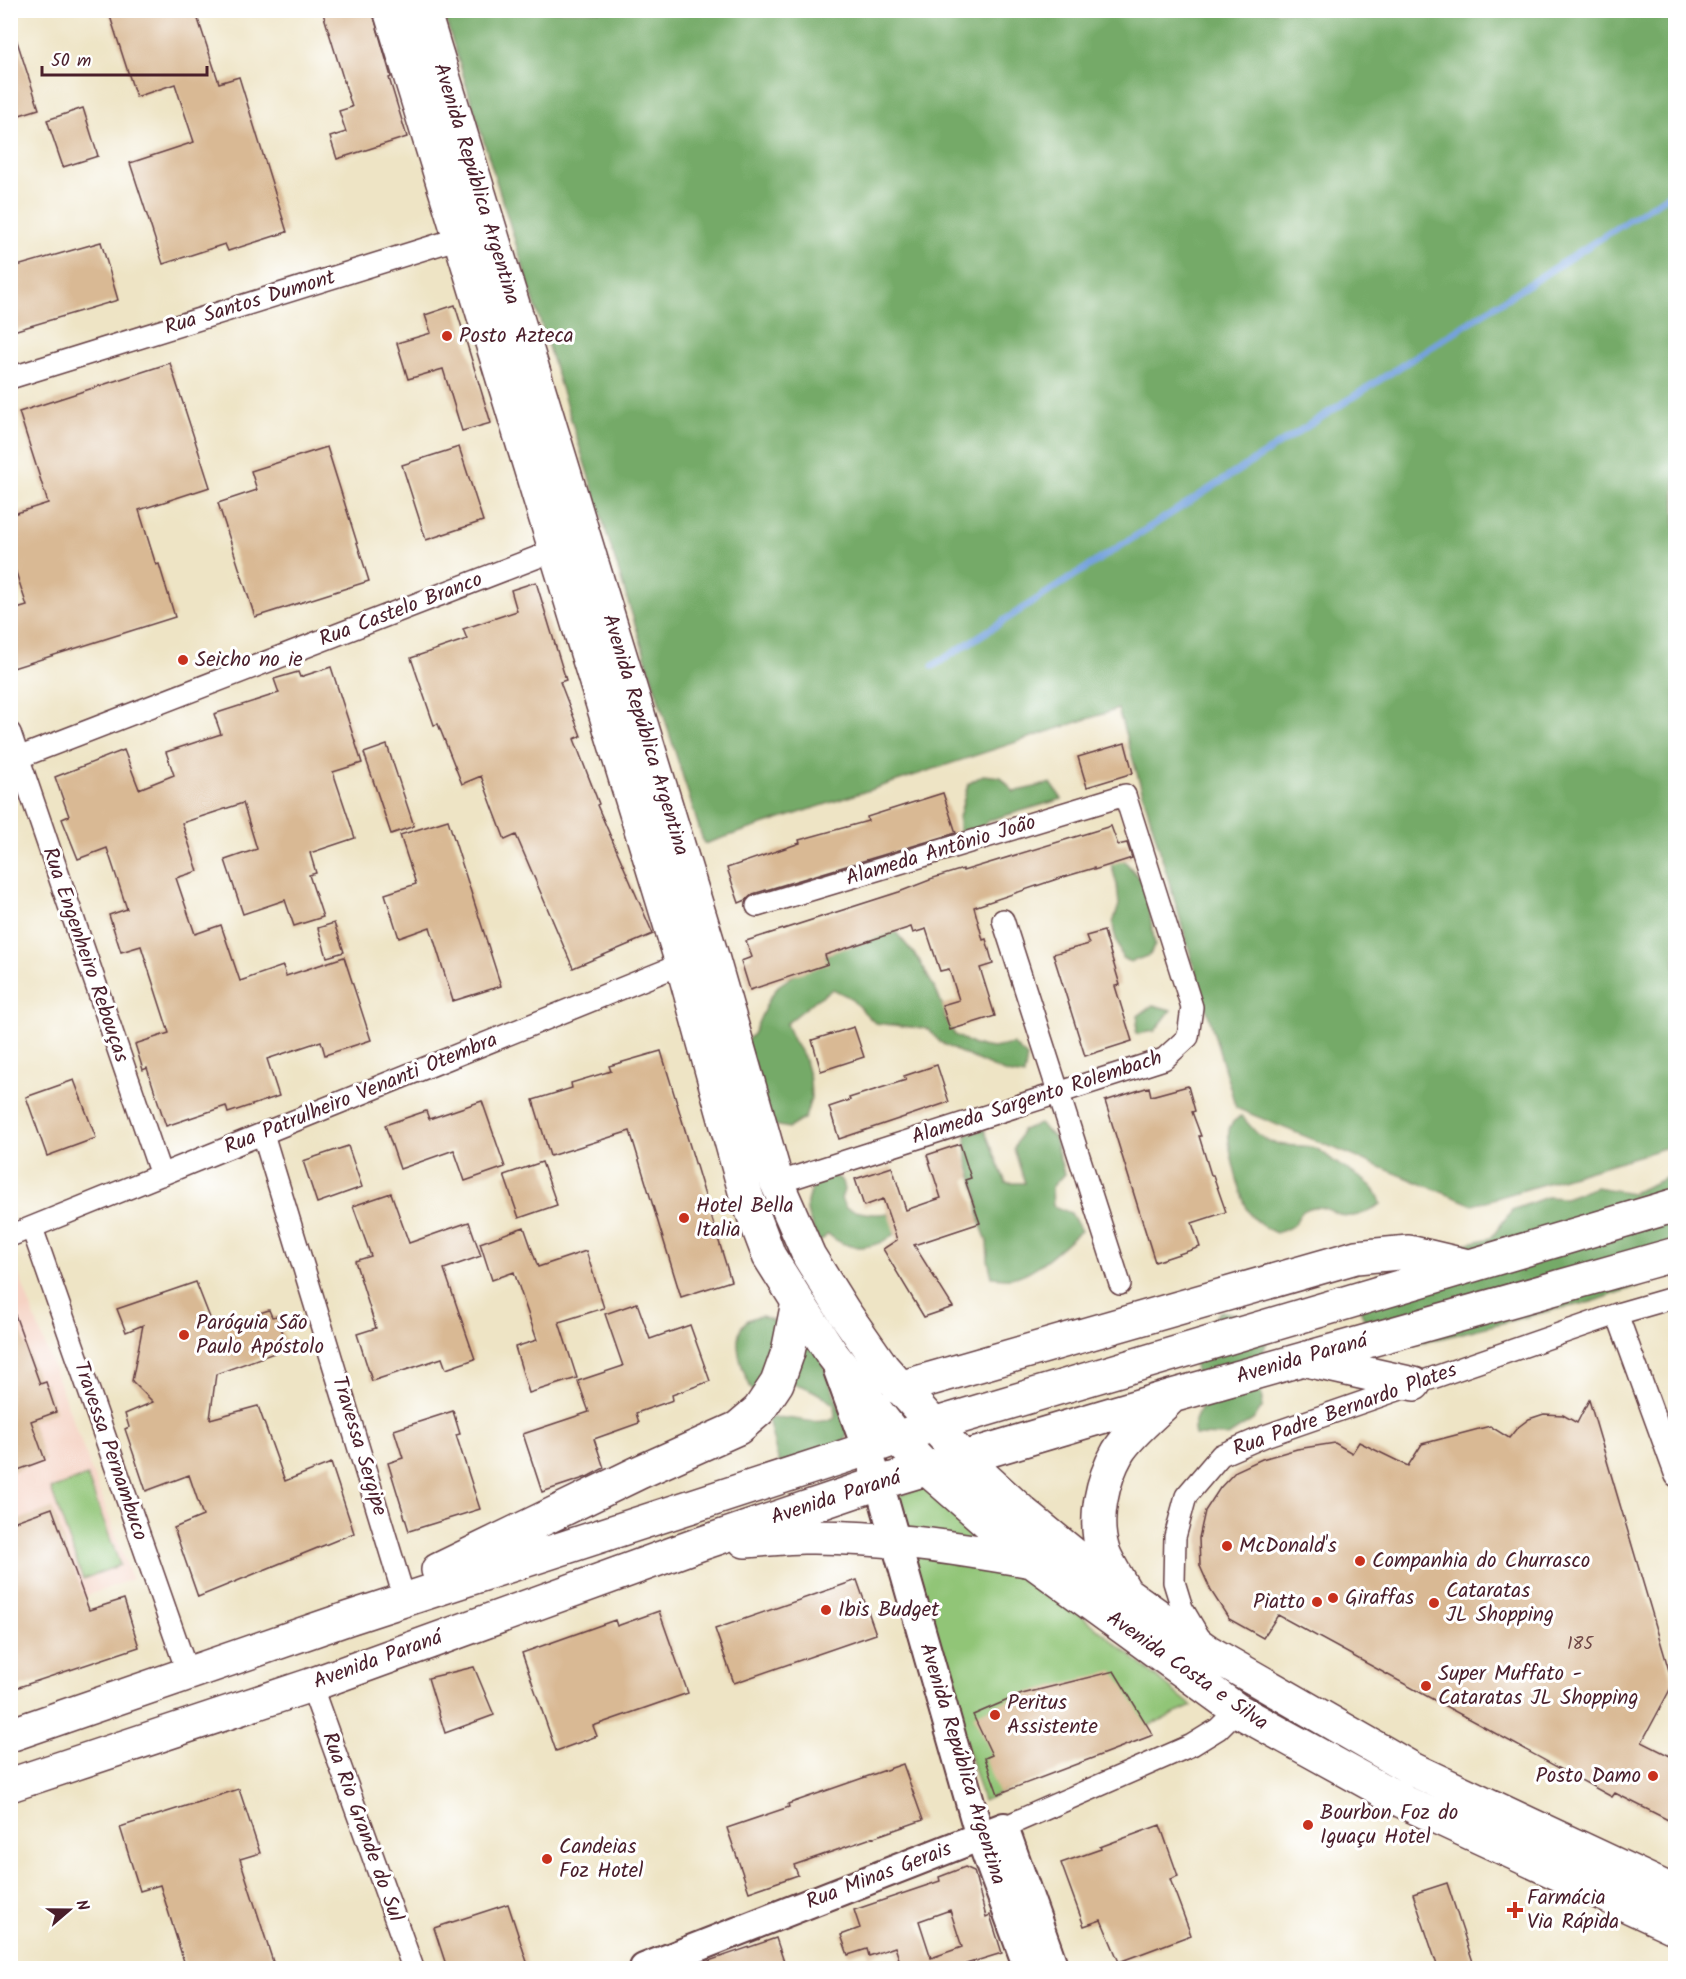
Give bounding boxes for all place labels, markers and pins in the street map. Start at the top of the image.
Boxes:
place label: Posto Azteca [459,320,574,353]
marker: Posto Azteca [440,329,454,343]
place label: Seicho no ie [195,644,303,677]
marker: Seicho no ie [176,653,190,667]
place label: Hotel Bella Italia [696,1190,794,1247]
marker: Hotel Bella Italia [677,1211,691,1225]
place label: Paróquia São Paulo Apóstolo [196,1307,324,1364]
marker: Paróquia São Paulo Apóstolo [177,1328,191,1342]
place label: McDonald's [1239,1530,1337,1563]
marker: McDonald's [1220,1539,1234,1553]
place label: Companhia do Churrasco [1372,1545,1590,1578]
marker: Companhia do Churrasco [1353,1554,1367,1568]
place label: Cataratas JL Shopping [1446,1575,1554,1632]
place label: Giraffas [1345,1582,1414,1615]
place label: Piatto [1253,1586,1305,1619]
marker: Giraffas [1326,1591,1340,1605]
place label: Ibis Budget [838,1594,940,1627]
marker: Piatto [1310,1595,1324,1609]
marker: Cataratas JL Shopping [1427,1596,1441,1610]
marker: Ibis Budget [819,1603,833,1617]
place label: Super Muffato - Cataratas JL Shopping [1438,1658,1638,1715]
marker: Super Muffato - Cataratas JL Shopping [1419,1679,1433,1693]
place label: Peritus Assistente [1007,1687,1099,1744]
marker: Peritus Assistente [988,1708,1002,1722]
place label: Posto Damo [1535,1760,1641,1793]
marker: Posto Damo [1646,1769,1660,1783]
place label: Bourbon Foz do Iguaçu Hotel [1320,1797,1458,1854]
marker: Bourbon Foz do Iguaçu Hotel [1301,1818,1315,1832]
place label: Candeias Foz Hotel [559,1831,643,1888]
marker: Candeias Foz Hotel [540,1852,554,1866]
place label: Farmácia Via Rápida [1527,1882,1619,1939]
marker: Farmácia Via Rápida [1508,1903,1522,1917]

